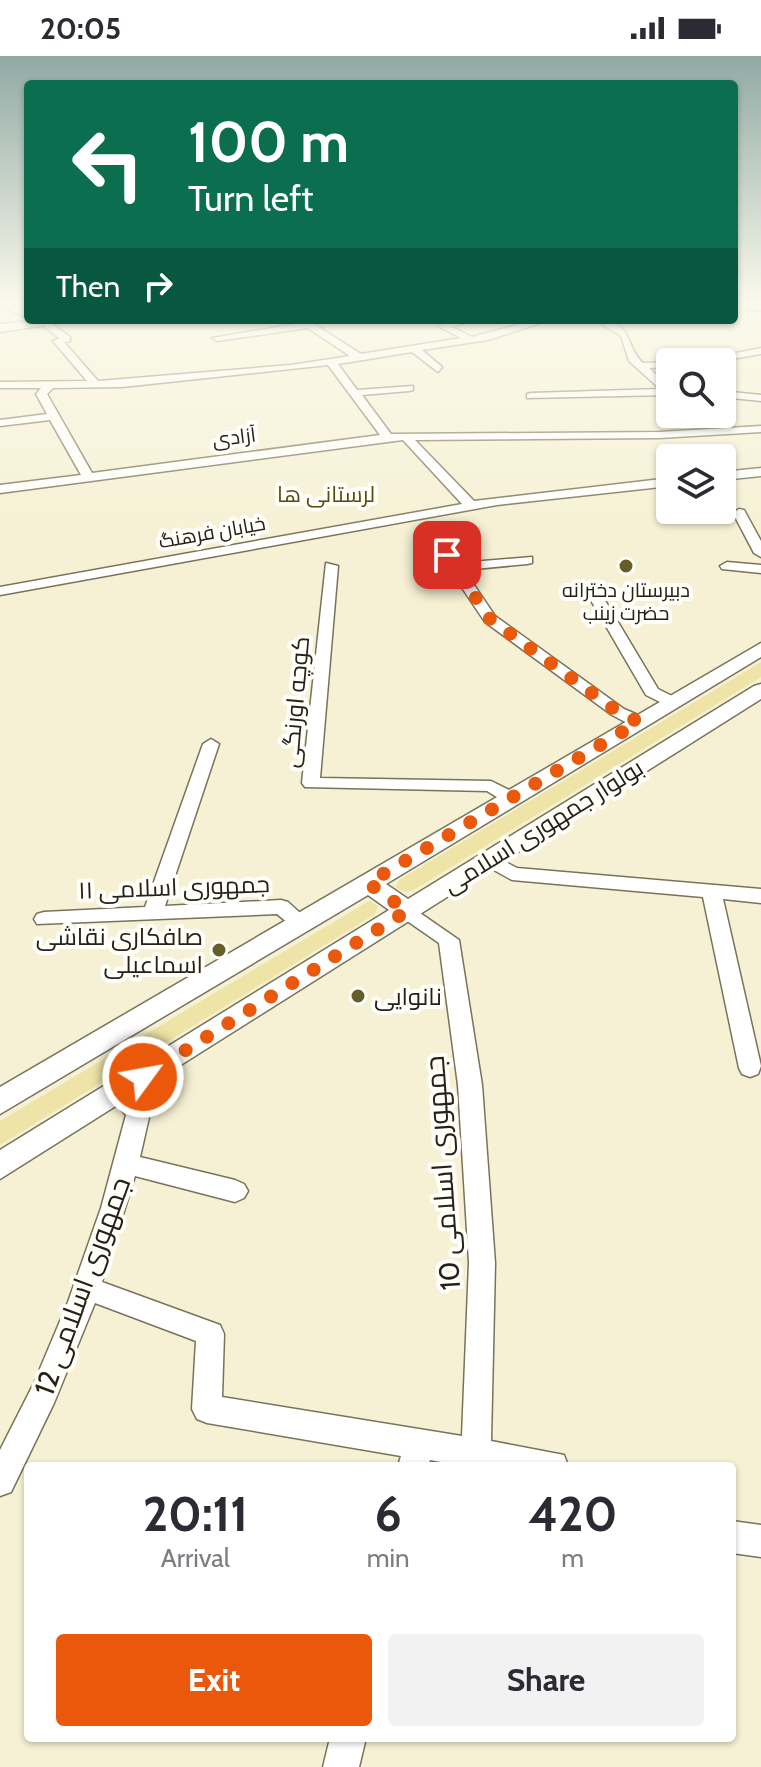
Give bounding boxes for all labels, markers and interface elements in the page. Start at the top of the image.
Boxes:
text: 20:05 [40,10,121,47]
text: 100 m [188,108,349,176]
icon: left [56,112,160,216]
text: Turn left [188,176,313,220]
icon: right [136,264,180,308]
text: Then [56,268,120,305]
map controls [656,348,736,524]
button: search [656,348,736,428]
street label: آزادی [211,422,258,453]
button: layers [656,444,736,524]
district label: لرستانی ها [277,481,375,508]
street label: خیابان فرهنگ [157,511,268,554]
pin [413,521,481,589]
icon: arrive [425,533,469,577]
marker: دبیرستان دخترانه حضرت زینب [617,557,635,575]
place label: دبیرستان دخترانه حضرت زینب [562,578,690,625]
street label: کوچه اورنگی [275,635,317,769]
street label: بولوار جمهوری اسلامی [438,753,648,899]
street label: جمهوری اسلامی ۱۱ [78,869,270,905]
place label: صافکاری نقاشی اسماعیلی [36,922,203,979]
marker: صافکاری نقاشی اسماعیلی [210,941,228,959]
place label: نانوایی [374,982,442,1011]
marker: نانوایی [349,987,367,1005]
position arrow [101,1035,185,1119]
street label: جمهوری اسلامی 10 [417,1055,467,1291]
street label: جمهوری اسلامی 12 [27,1172,137,1400]
text: 20:11 [143,1485,248,1543]
text: 6 [375,1485,402,1543]
text: 420 [528,1485,617,1543]
text: Arrival [161,1542,230,1574]
text: min [367,1542,410,1574]
text: m [561,1542,584,1574]
button: Exit [56,1634,372,1726]
button: Share [388,1634,704,1726]

